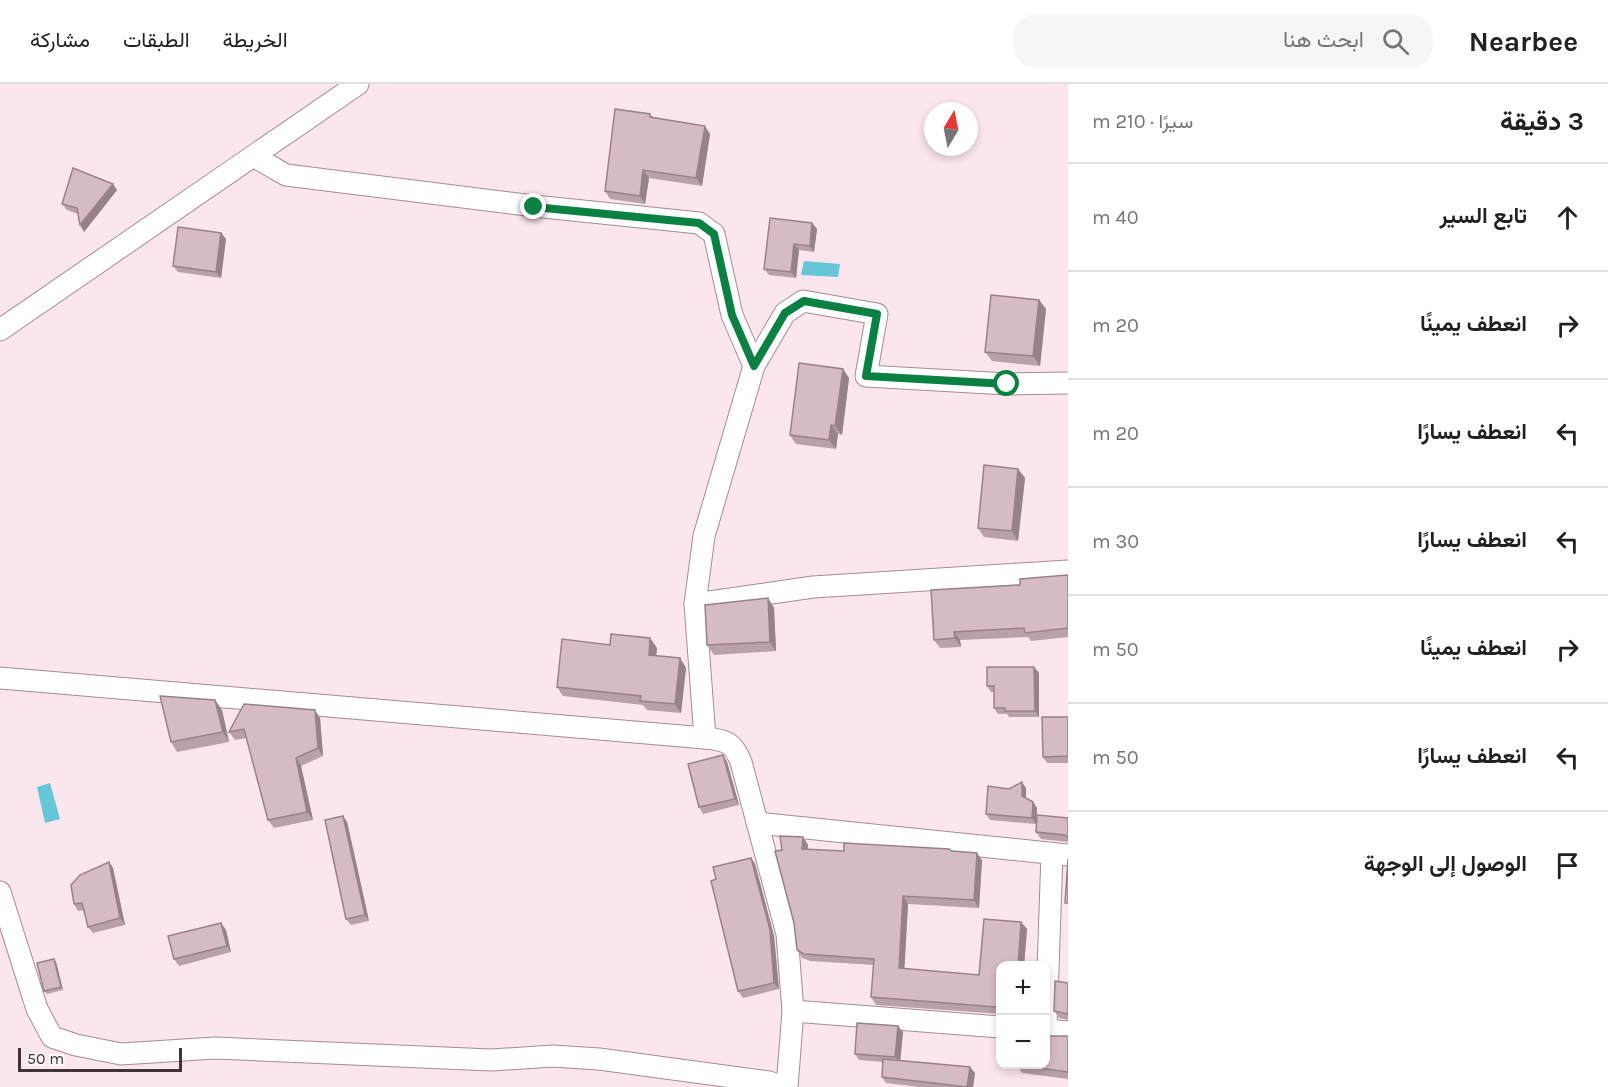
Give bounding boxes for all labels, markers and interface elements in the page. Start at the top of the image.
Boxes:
search box [1013,14,1433,68]
icon: search [1379,25,1412,58]
text: Nearbee [1469,25,1578,58]
text: ابحث هنا [1283,27,1364,53]
text: مشاركة [30,28,90,52]
text: الطبقات [123,28,190,52]
text: الخريطة [223,28,288,52]
north arrow [924,102,978,156]
text: 3 دقيقة [1500,106,1584,137]
text: سيرًا · 210 m [1092,110,1193,133]
route end [520,193,546,219]
icon: ahead [1551,201,1584,234]
text: تابع السير [1439,203,1527,229]
text: 40 m [1092,206,1139,229]
icon: right [1551,309,1584,342]
text: انعطف يمينًا [1420,311,1527,337]
text: 20 m [1092,314,1139,337]
route start [993,370,1019,396]
icon: left [1551,417,1584,450]
text: انعطف يسارًا [1417,419,1527,445]
text: 20 m [1092,422,1139,445]
icon: left [1551,525,1584,558]
text: انعطف يسارًا [1417,527,1527,553]
text: 30 m [1092,530,1139,553]
icon: right [1551,633,1584,666]
text: انعطف يمينًا [1420,635,1527,661]
text: 50 m [1092,638,1139,661]
icon: left [1551,741,1584,774]
text: انعطف يسارًا [1417,743,1527,769]
text: 50 m [1092,746,1139,769]
icon: arrive [1551,849,1584,882]
text: الوصول إلى الوجهة [1364,851,1527,877]
map controls [996,961,1050,1069]
button: + [996,961,1050,1015]
button: − [996,1015,1050,1069]
scale bar [18,1045,182,1072]
text: 50 m [27,1049,64,1068]

